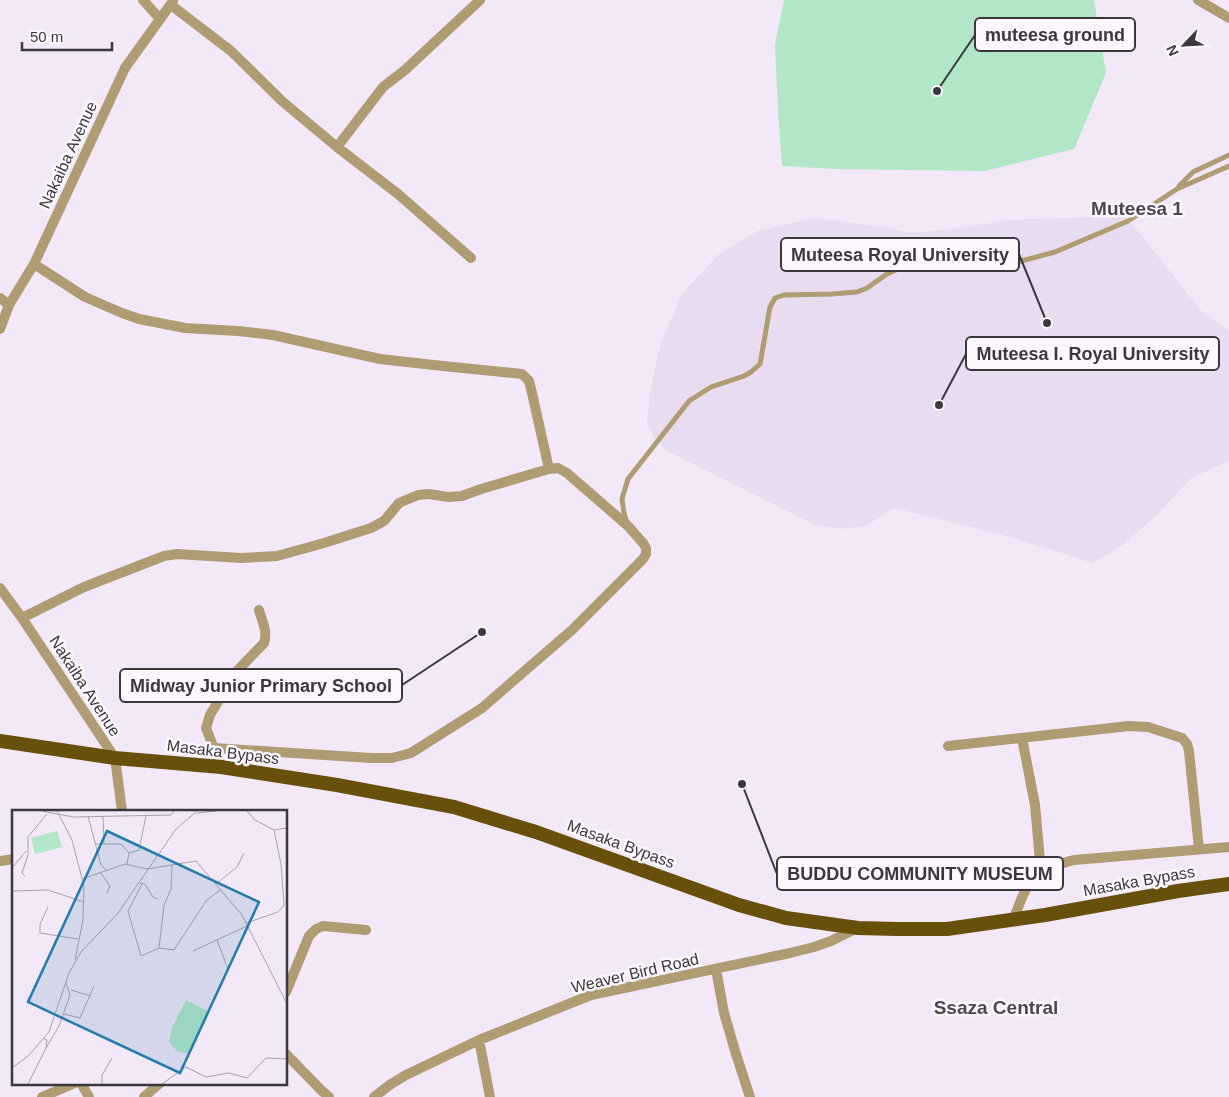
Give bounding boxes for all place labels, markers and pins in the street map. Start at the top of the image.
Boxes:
callout: muteesa ground [975,18,1135,51]
callout: Muteesa Royal University [781,238,1019,271]
callout: Muteesa I. Royal University [966,337,1219,370]
callout: Midway Junior Primary School [120,669,402,702]
callout: BUDDU COMMUNITY MUSEUM [777,857,1063,890]

